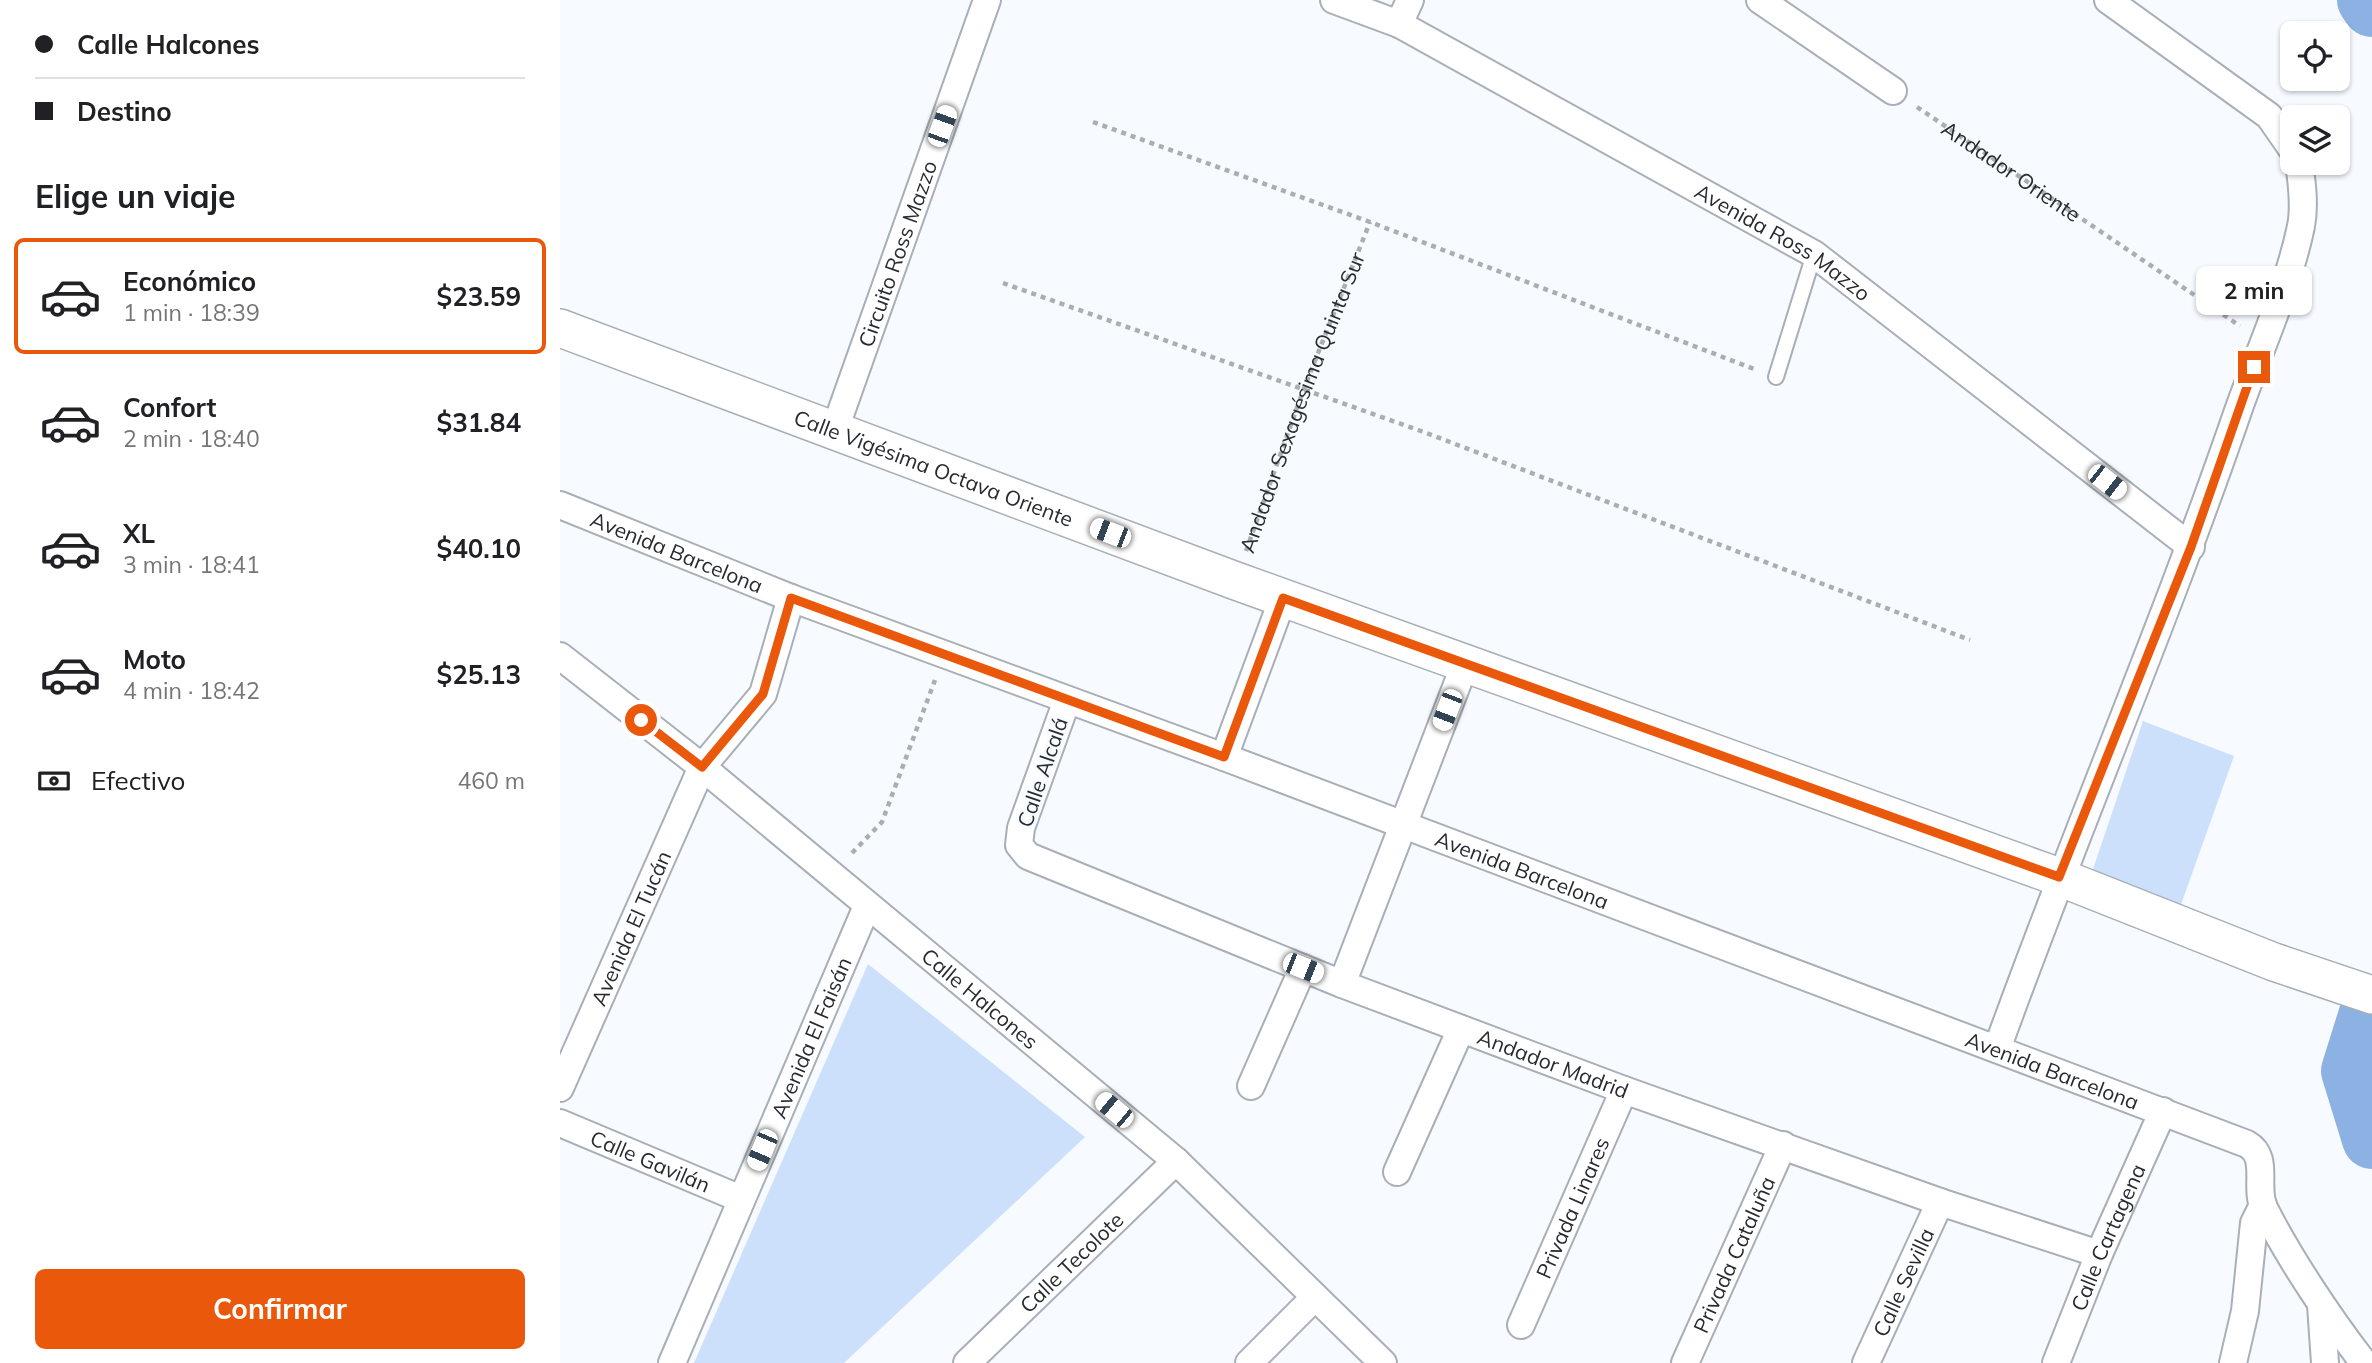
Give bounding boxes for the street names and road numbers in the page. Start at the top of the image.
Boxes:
street label: Andador Oriente [1937,115,2086,227]
street label: Circuito Ross Mazzo [852,157,942,350]
street label: Avenida Ross Mazzo [1691,178,1876,306]
street label: Andador Sexagésima Quinta Sur [1234,248,1370,556]
street label: Calle Vigésima Octava Oriente [790,404,1077,532]
street label: Avenida Barcelona [587,506,767,598]
street label: Calle Alcalá [1011,714,1073,830]
street label: Avenida Barcelona [1432,825,1612,914]
street label: Avenida El Tucán [585,846,676,1009]
street label: Calle Halcones [917,942,1044,1054]
street label: Avenida El Faisán [765,953,857,1122]
street label: Andador Madrid [1474,1023,1632,1104]
street label: Avenida Barcelona [1962,1026,2143,1115]
street label: Calle Gavilán [587,1124,714,1198]
street label: Privada Linares [1530,1133,1615,1282]
street label: Calle Cartagena [2065,1160,2151,1314]
street label: Privada Cataluña [1687,1172,1780,1337]
street label: Calle Tecolote [1014,1206,1128,1318]
street label: Calle Sevilla [1867,1224,1939,1341]

